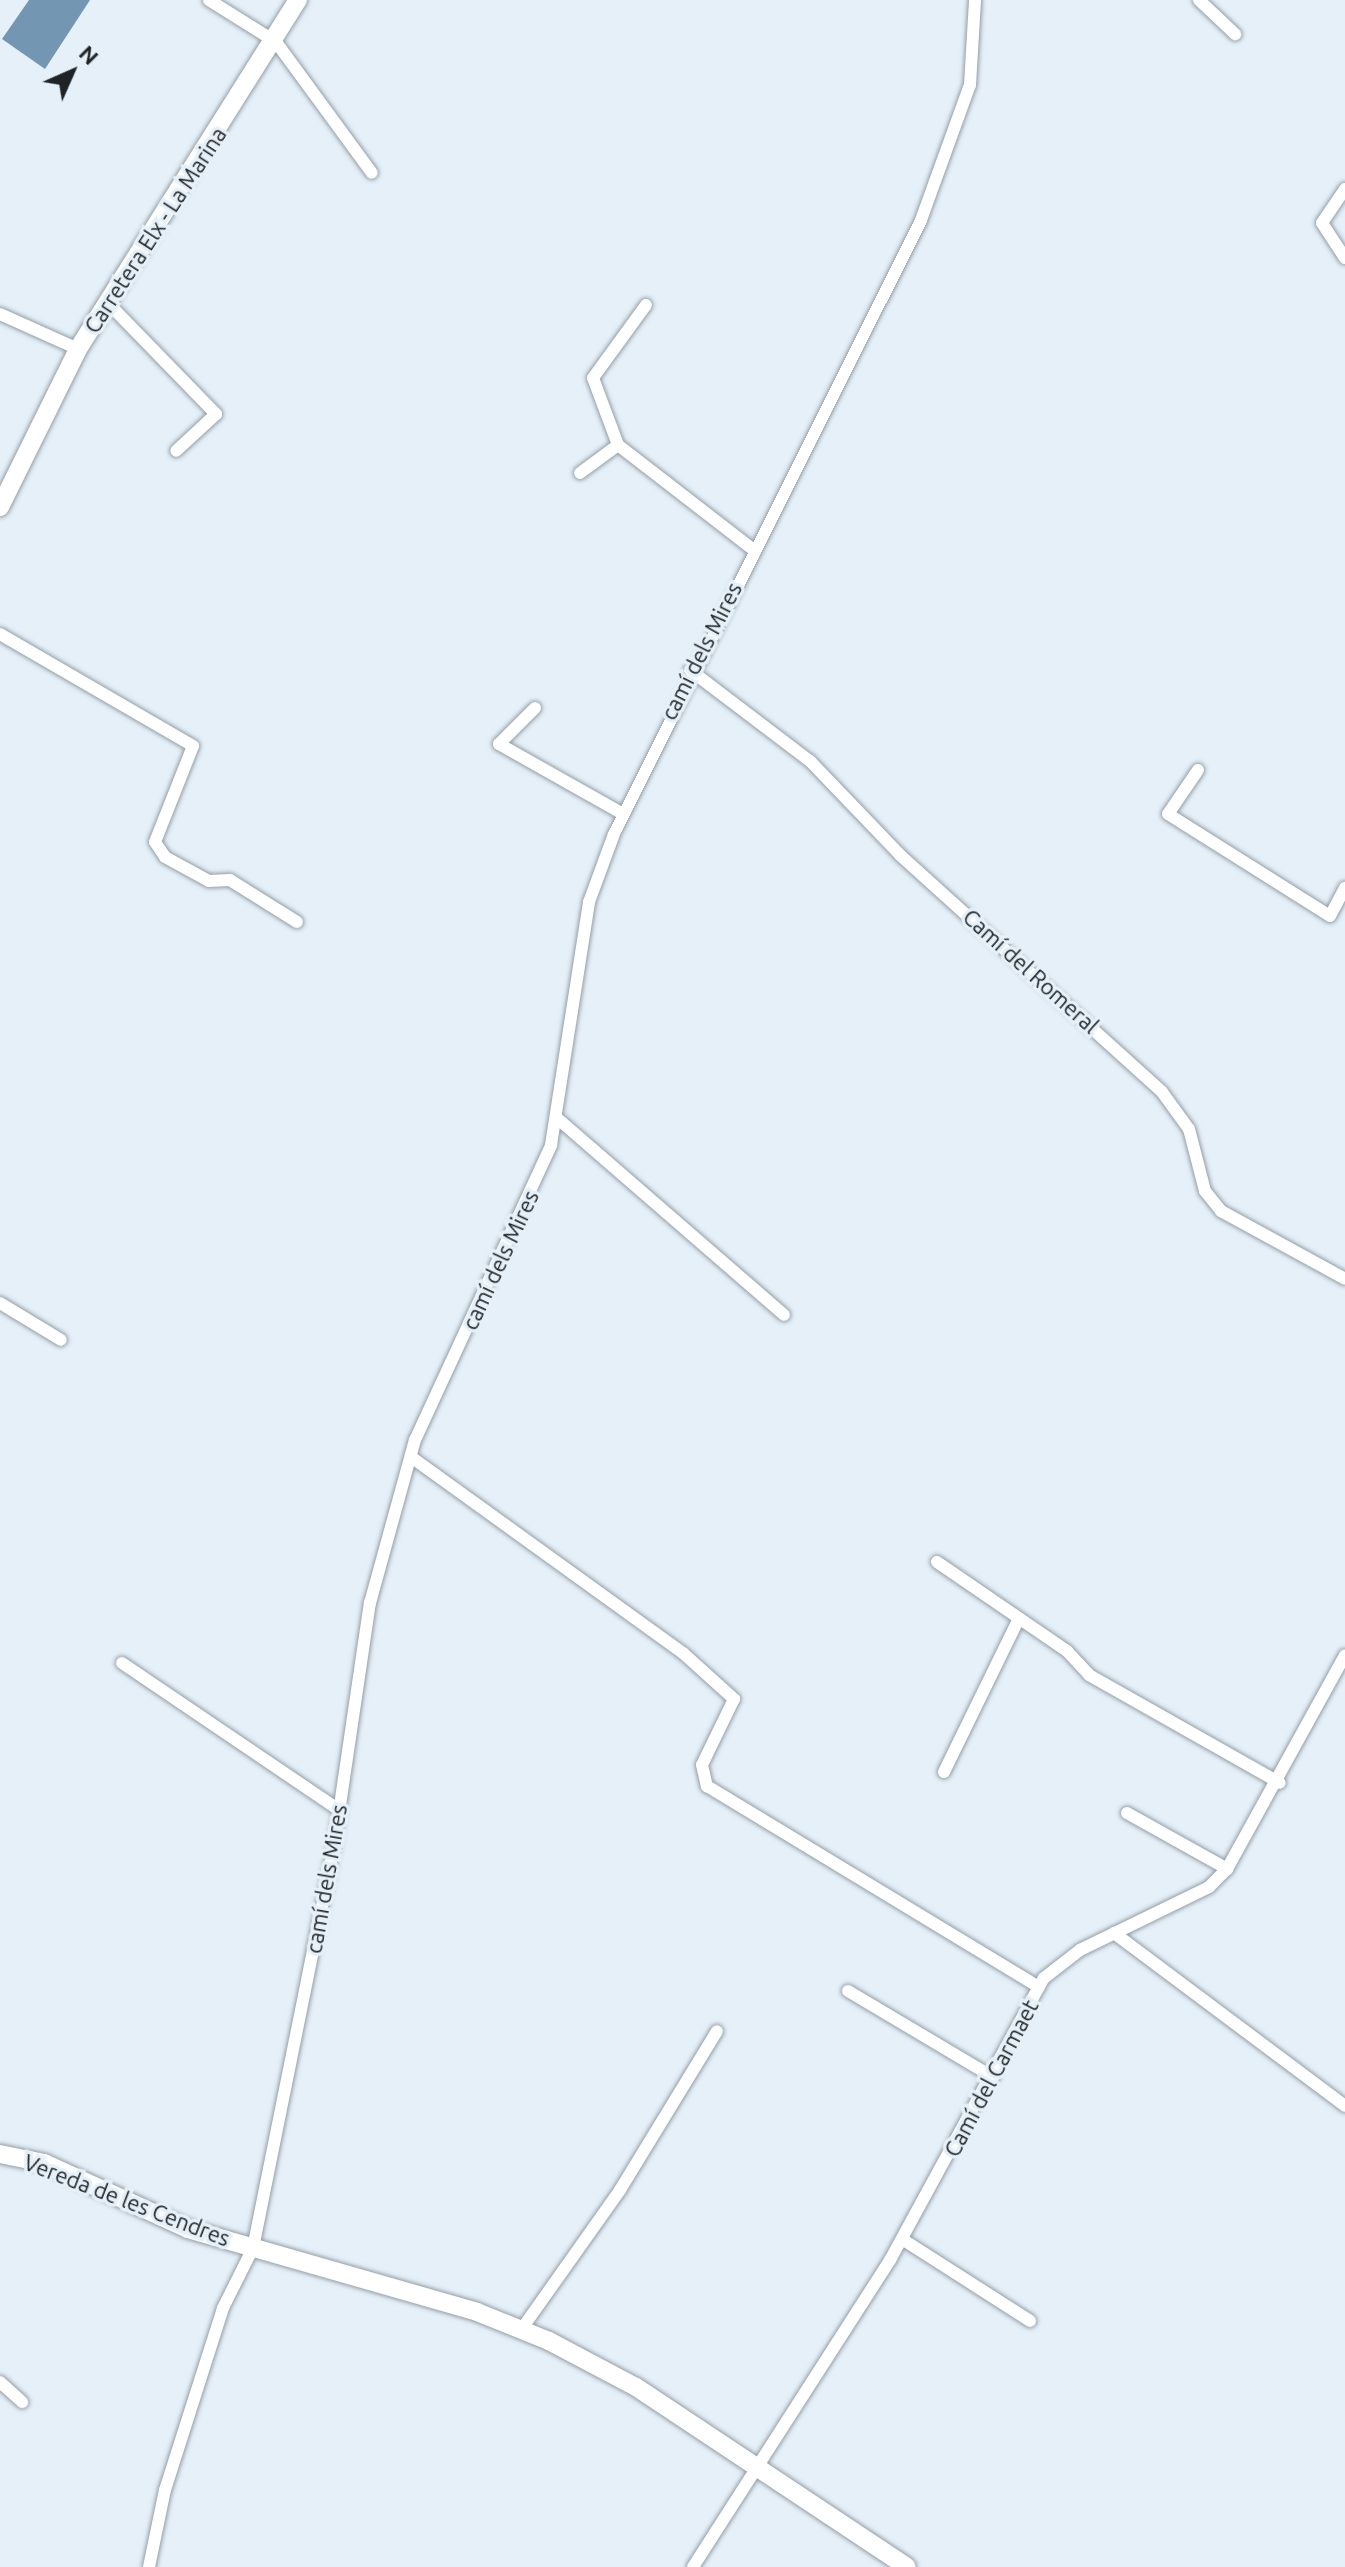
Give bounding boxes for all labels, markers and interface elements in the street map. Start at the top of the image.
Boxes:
north arrow [32,32,112,112]
text: N [75,40,104,69]
street label: Carretera Elx - La Marina [79,122,231,338]
street label: camí dels Mires [655,578,747,724]
street label: Camí del Romeral [958,903,1104,1039]
street label: camí dels Mires [456,1186,544,1334]
street label: camí dels Mires [300,1803,352,1955]
street label: Camí del Carmaet [938,1995,1044,2161]
street label: Vereda de les Cendres [20,2149,234,2251]

